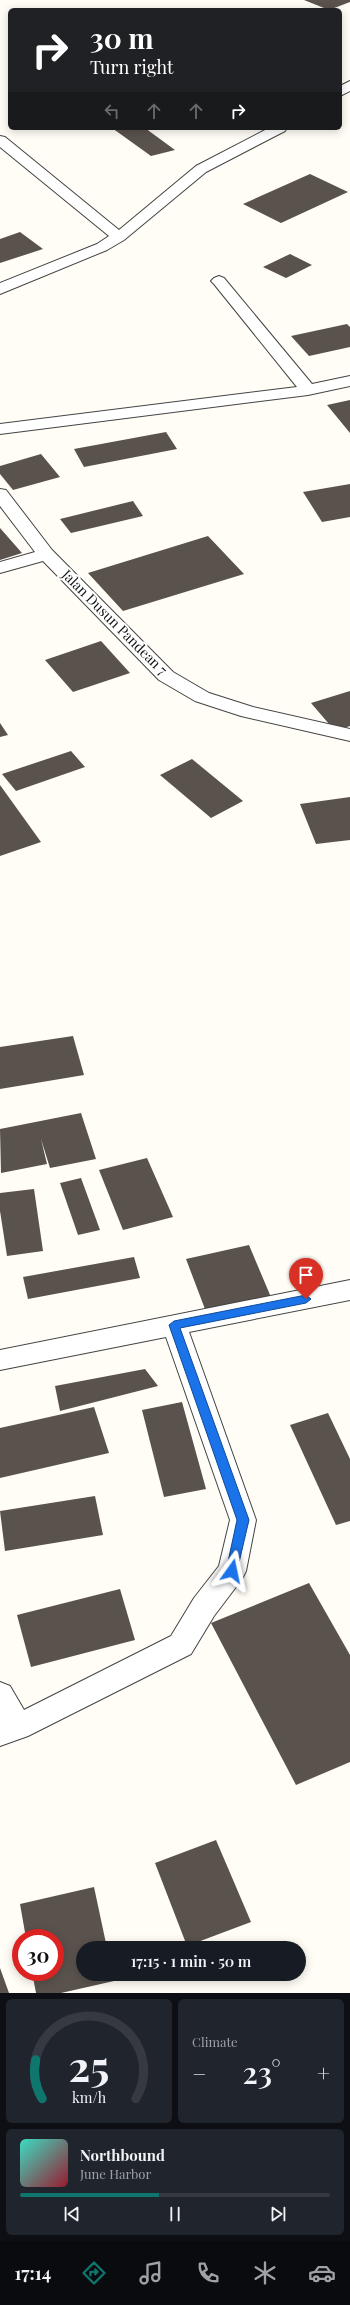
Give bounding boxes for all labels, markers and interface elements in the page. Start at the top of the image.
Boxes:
text: 30 m [90,19,154,56]
icon: right [24,24,76,76]
text: Turn right [90,55,173,79]
icon: left [101,100,123,122]
icon: ahead [143,100,165,122]
icon: ahead [185,100,207,122]
icon: right [227,100,249,122]
street label: Jalan Dusun Pandean 7 [57,564,172,679]
pin [289,1258,323,1299]
icon: arrive [295,1264,317,1286]
position arrow [211,1550,253,1592]
speed limit sign: 30 [12,1929,64,1981]
text: 17:15 · 1 min · 50 m [131,1951,251,1971]
text: Climate [192,2033,238,2050]
text: 25 [69,2037,109,2092]
text: 23° [243,2052,281,2092]
text: − [192,2058,206,2088]
text: + [317,2058,330,2088]
text: km/h [72,2088,107,2107]
text: Northbound [80,2145,165,2165]
text: June Harbor [80,2165,151,2182]
icon: previous [61,2203,83,2225]
icon: pause [164,2203,186,2225]
icon: next [267,2203,289,2225]
icon: directions [80,2259,108,2287]
icon: music [137,2259,165,2287]
icon: phone [194,2259,222,2287]
icon: climate [251,2259,279,2287]
icon: car [308,2259,336,2287]
text: 17:14 [14,2261,51,2285]

